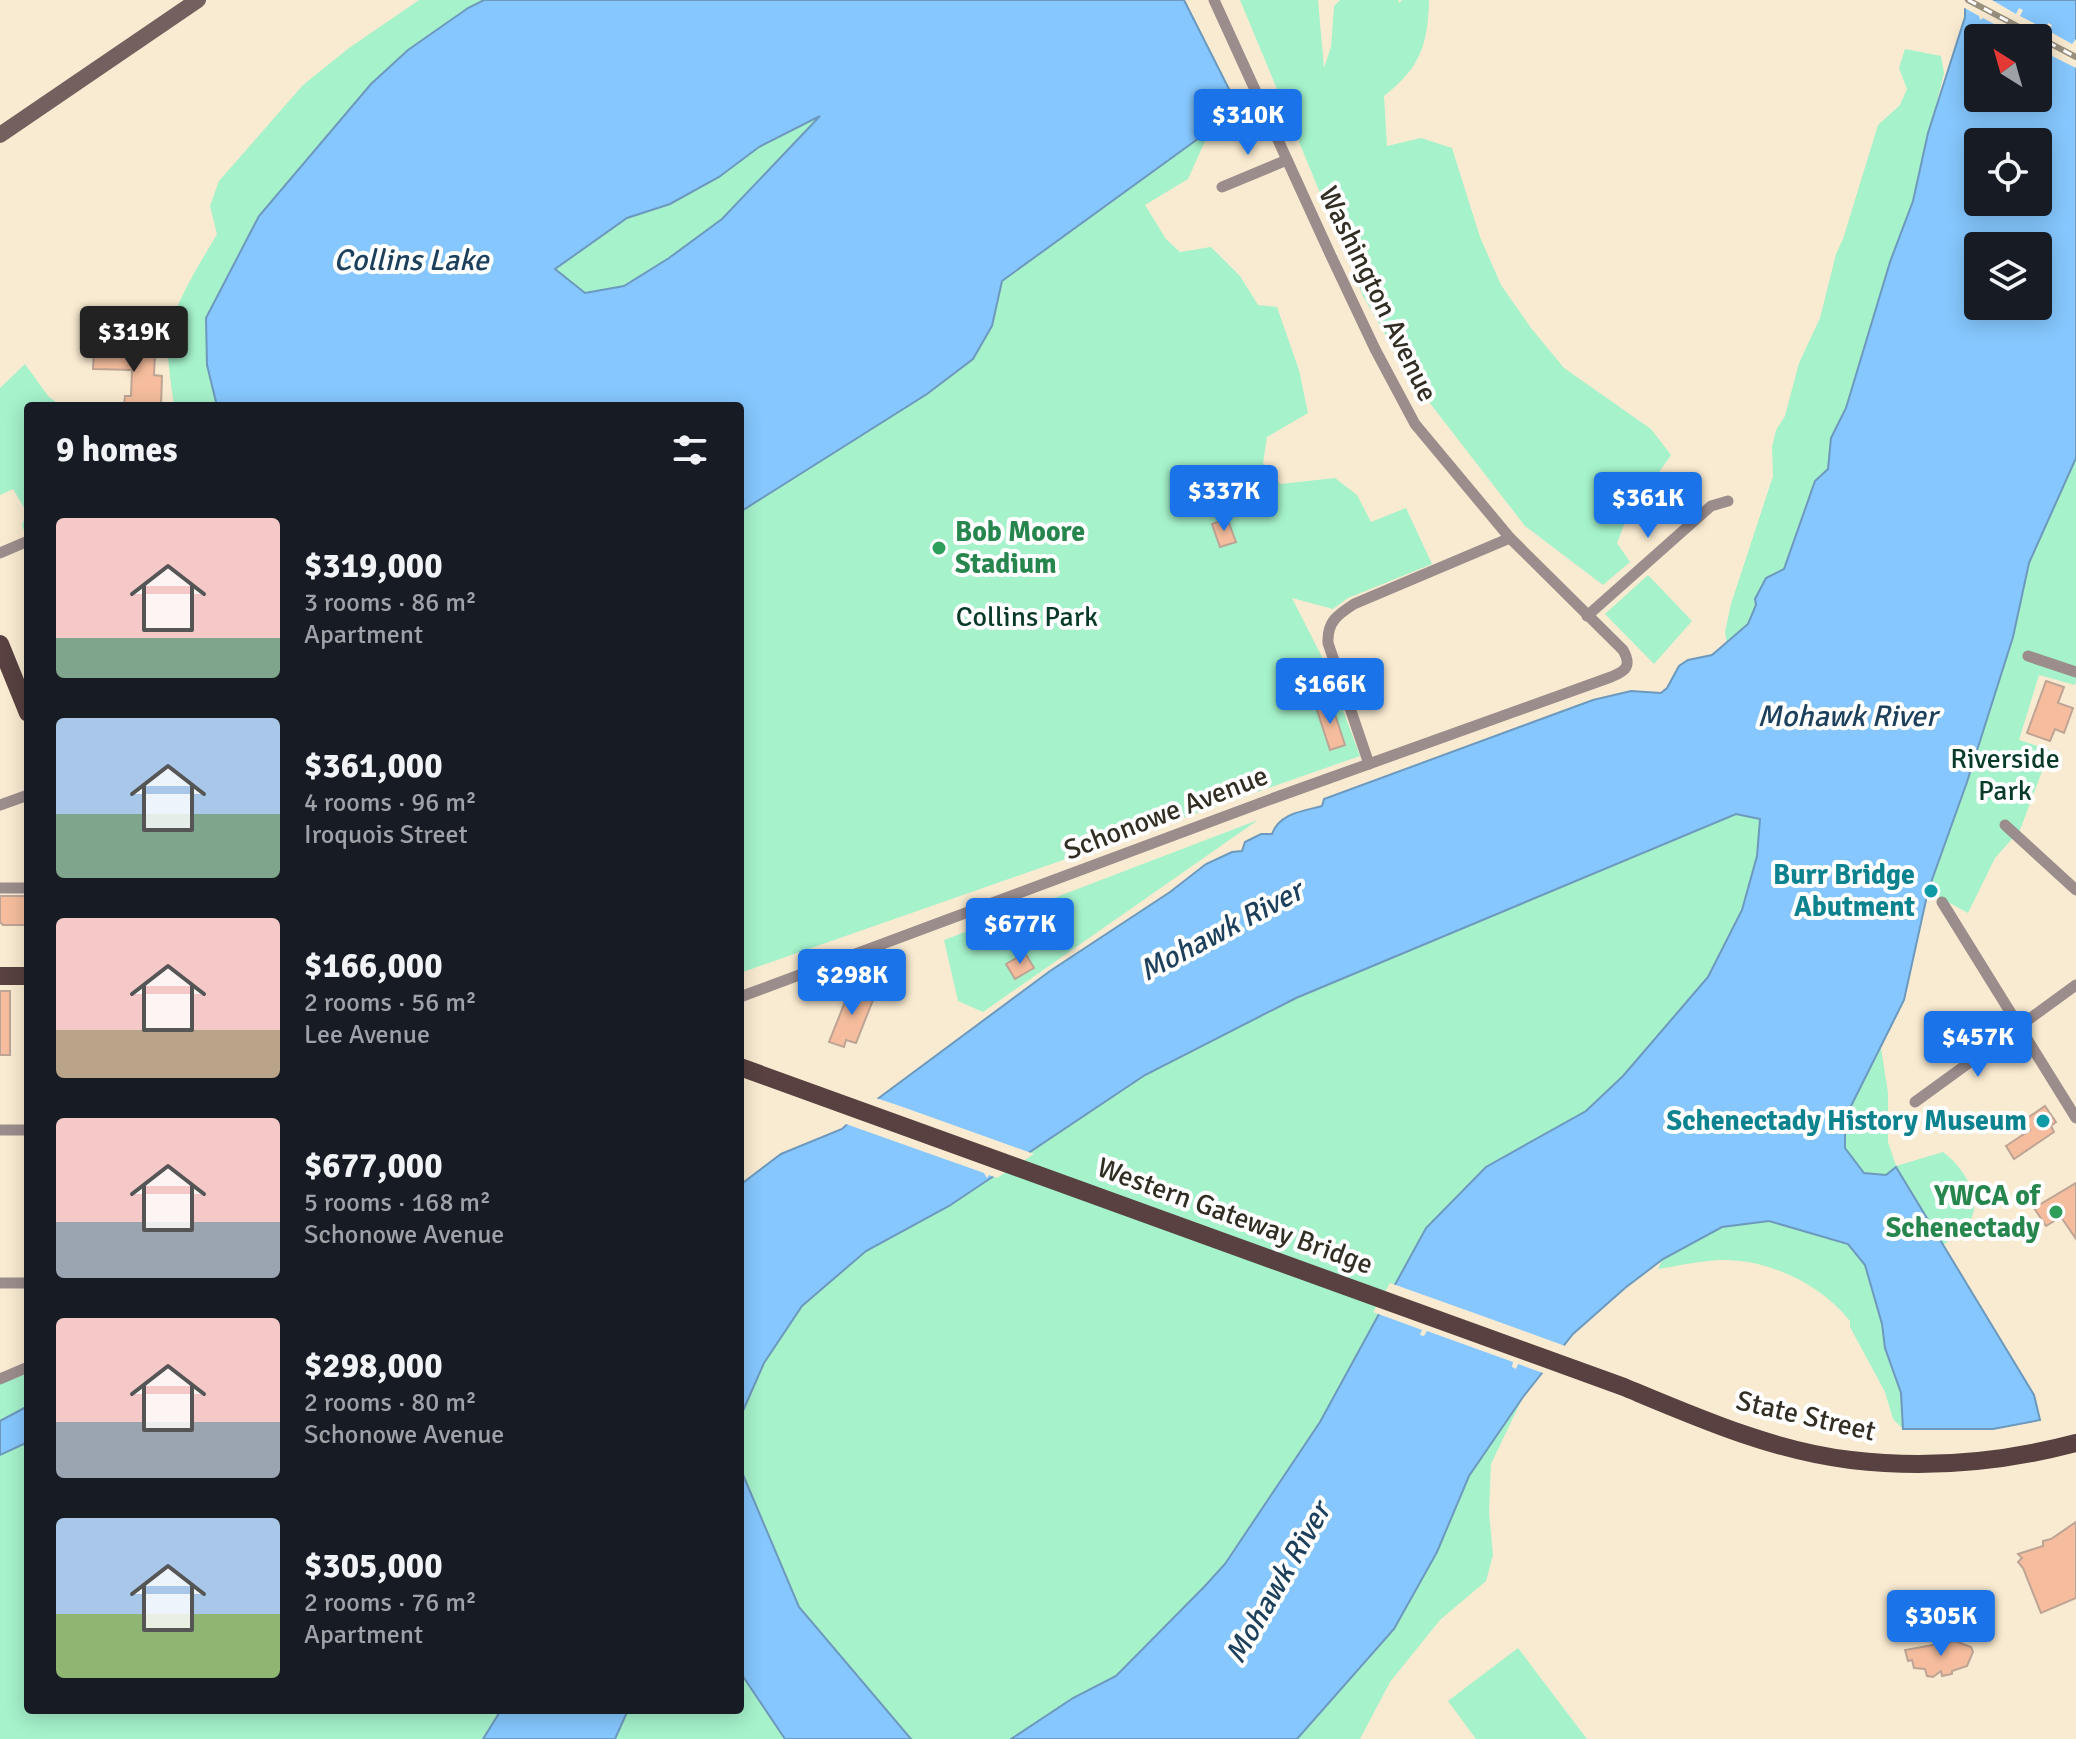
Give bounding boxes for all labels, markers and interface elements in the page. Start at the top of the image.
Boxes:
north arrow [1964,24,2052,112]
map controls [1964,24,2052,320]
pin: $310K [1192,89,1304,157]
text: $310K [1212,99,1284,131]
button: locate [1964,128,2052,216]
street label: Washington Avenue [1311,181,1445,407]
button: layers [1964,232,2052,320]
water label: Collins Lake [334,242,490,279]
pin: $319K [78,306,190,374]
text: $319K [98,316,170,348]
icon: filters [668,428,712,472]
text: 9 homes [56,429,177,471]
pin: $337K [1168,465,1280,533]
pin: $361K [1592,472,1704,540]
text: $337K [1188,475,1260,507]
text: $361K [1612,482,1684,514]
place label: Bob Moore Stadium [955,515,1085,581]
marker: Bob Moore Stadium [930,539,948,557]
text: $319,000 [304,545,443,587]
icon: home [120,550,216,646]
text: 3 rooms · 86 m² [304,587,477,619]
park label: Collins Park [956,600,1098,634]
text: Apartment [304,619,423,651]
pin: $166K [1274,658,1386,726]
text: $166K [1294,668,1366,700]
water label: Mohawk River [1757,698,1941,735]
park label: Riverside Park [1950,742,2060,808]
text: $361,000 [304,745,443,787]
icon: home [120,750,216,846]
street label: Schonowe Avenue [1059,758,1273,868]
text: 4 rooms · 96 m² [304,787,477,819]
text: Iroquois Street [304,819,468,851]
place label: Burr Bridge Abutment [1773,858,1916,924]
water label: Mohawk River [1133,871,1312,989]
marker: Burr Bridge Abutment [1922,882,1940,900]
pin: $677K [964,898,1076,966]
text: $677K [984,908,1056,940]
text: $166,000 [304,945,443,987]
pin: $298K [796,949,908,1017]
icon: home [120,950,216,1046]
text: $298K [816,959,888,991]
text: 2 rooms · 56 m² [304,987,477,1019]
pin: $457K [1922,1011,2034,1079]
text: Lee Avenue [304,1019,430,1051]
text: $457K [1942,1021,2014,1053]
place label: Schenectady History Museum [1667,1104,2027,1138]
marker: Schenectady History Museum [2034,1112,2052,1130]
text: $677,000 [304,1145,443,1187]
icon: home [120,1150,216,1246]
street label: Western Gateway Bridge [1092,1150,1378,1282]
place label: YWCA of Schenectady [1886,1179,2042,1245]
text: 5 rooms · 168 m² [304,1187,491,1219]
marker: YWCA of Schenectady [2047,1203,2065,1221]
text: Schonowe Avenue [304,1219,504,1251]
text: $298,000 [304,1345,443,1387]
icon: home [120,1350,216,1446]
street label: State Street [1733,1383,1879,1449]
text: 2 rooms · 80 m² [304,1387,477,1419]
text: Schonowe Avenue [304,1419,504,1451]
water label: Mohawk River [1217,1493,1341,1670]
text: $305,000 [304,1545,443,1587]
icon: home [120,1550,216,1646]
text: 2 rooms · 76 m² [304,1587,477,1619]
pin: $305K [1885,1590,1997,1658]
text: $305K [1905,1600,1977,1632]
text: Apartment [304,1619,423,1651]

